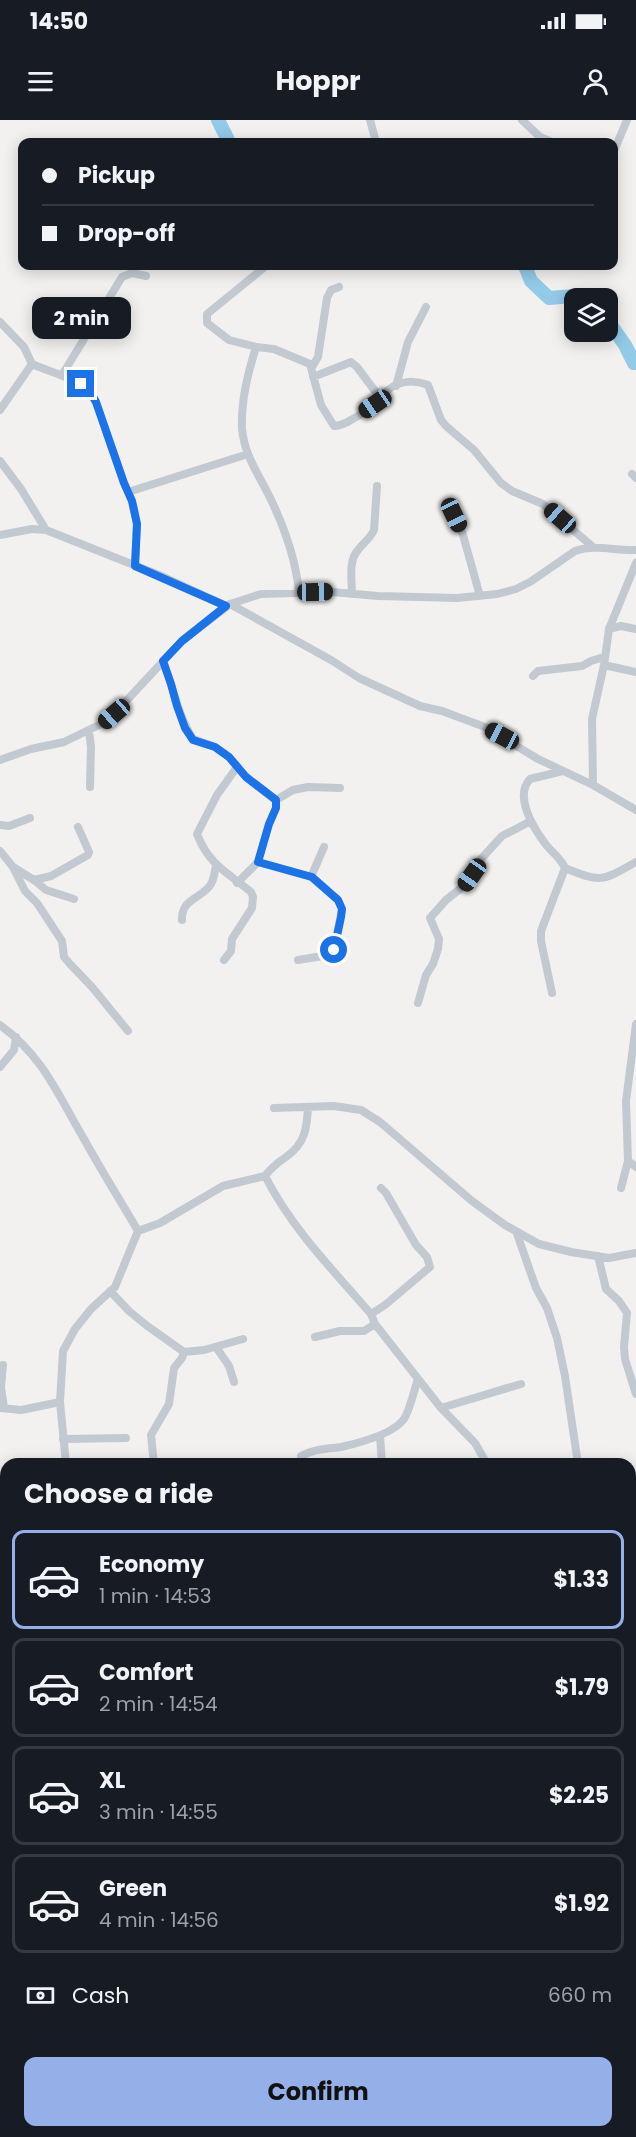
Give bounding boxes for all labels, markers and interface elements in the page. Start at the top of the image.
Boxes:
text: 14:50 [30,6,88,37]
text: Hoppr [275,62,361,99]
icon: menu [24,65,57,98]
icon: person [579,65,612,98]
text: Pickup [78,160,155,191]
text: Drop-off [78,218,175,249]
map controls [564,288,618,342]
button: layers [564,288,618,342]
callout: 2 min [32,297,130,339]
text: 2 min [53,304,110,332]
route end [67,370,94,397]
car [355,386,395,422]
car [438,495,470,535]
car [541,499,579,537]
car [297,583,333,601]
car [95,695,133,733]
car [482,720,522,752]
car [454,855,490,895]
route start [320,936,347,963]
text: Choose a ride [24,1475,213,1512]
text: Economy [99,1549,204,1580]
icon: car [27,1553,81,1607]
text: $1.33 [553,1564,609,1595]
text: 1 min · 14:53 [99,1582,212,1610]
text: Comfort [99,1657,193,1688]
icon: car [27,1661,81,1715]
text: $1.79 [555,1672,609,1703]
text: 2 min · 14:54 [99,1690,217,1718]
text: XL [99,1765,125,1796]
icon: car [27,1769,81,1823]
text: $2.25 [549,1780,609,1811]
text: 3 min · 14:55 [99,1798,218,1826]
text: Green [99,1873,167,1904]
icon: car [27,1877,81,1931]
text: $1.92 [554,1888,609,1919]
text: 4 min · 14:56 [99,1906,219,1934]
icon: cash [24,1979,57,2012]
text: Cash [72,1980,129,2011]
text: 660 m [548,1981,612,2009]
button: Confirm [24,2057,612,2126]

